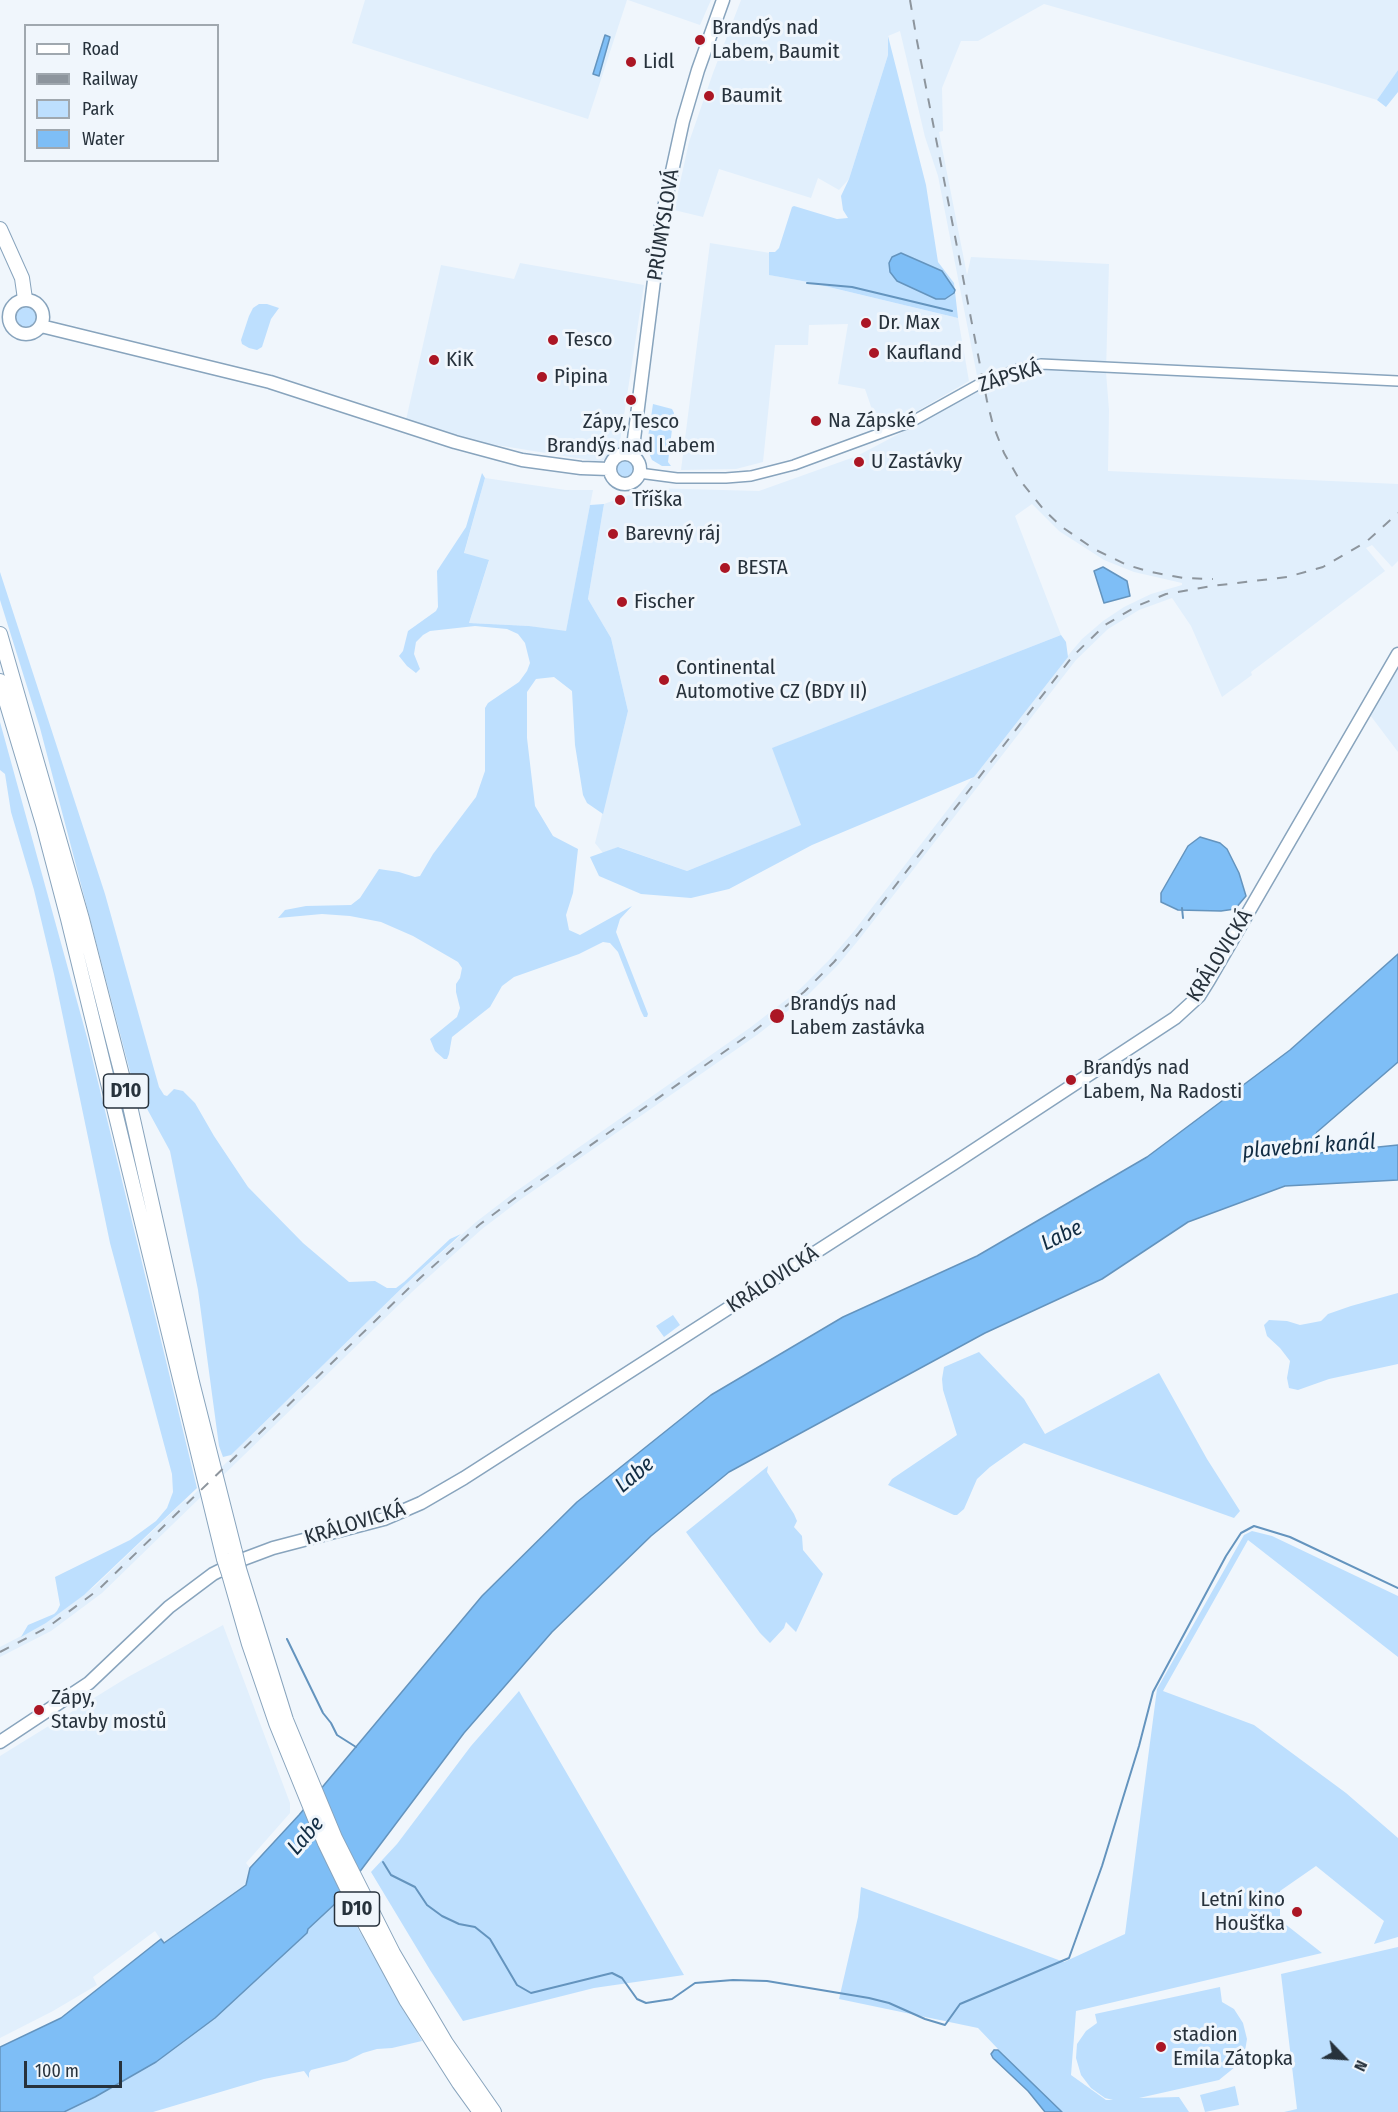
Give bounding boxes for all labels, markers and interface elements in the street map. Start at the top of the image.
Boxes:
place label: Brandýs nad Labem, Baumit [712,15,840,65]
legend [24,24,219,162]
marker: Brandýs nad Labem, Baumit [693,33,707,47]
text: Road [82,38,119,60]
place label: Lidl [643,49,674,75]
marker: Lidl [624,55,638,69]
text: Railway [82,68,138,90]
place label: Baumit [721,83,782,109]
marker: Baumit [702,89,716,103]
text: Park [82,98,114,120]
text: Water [82,128,125,150]
street label: PRŮMYSLOVÁ [643,167,685,283]
place label: Dr. Max [878,310,940,336]
marker: Dr. Max [859,316,873,330]
place label: Tesco [565,327,613,353]
marker: Tesco [546,333,560,347]
place label: Kaufland [886,340,962,366]
marker: Kaufland [867,346,881,360]
place label: KiK [446,347,474,373]
marker: KiK [427,353,441,367]
street label: ZÁPSKÁ [976,356,1044,398]
place label: Pipina [554,364,608,390]
marker: Pipina [535,370,549,384]
marker: Zápy, Tesco Brandýs nad Labem [624,393,638,407]
place label: Na Zápské [828,408,916,434]
place label: Zápy, Tesco Brandýs nad Labem [547,409,715,459]
marker: Na Zápské [809,414,823,428]
place label: U Zastávky [871,449,962,475]
marker: U Zastávky [852,455,866,469]
place label: Tříška [632,487,682,513]
marker: Tříška [613,493,627,507]
place label: Barevný ráj [625,521,720,547]
marker: Barevný ráj [606,527,620,541]
place label: BESTA [737,555,788,581]
marker: BESTA [718,561,732,575]
place label: Fischer [634,589,695,615]
marker: Fischer [615,595,629,609]
place label: Continental Automotive CZ (BDY II) [676,655,867,705]
marker: Continental Automotive CZ (BDY II) [657,673,671,687]
street label: KRÁLOVICKÁ [1182,905,1258,1007]
place label: Brandýs nad Labem zastávka [790,991,925,1041]
marker: Brandýs nad Labem zastávka [768,1007,786,1025]
place label: Brandýs nad Labem, Na Radosti [1083,1055,1242,1105]
marker: Brandýs nad Labem, Na Radosti [1064,1073,1078,1087]
road number: D10 [104,1074,148,1108]
water label: plavební kanál [1242,1129,1376,1165]
water label: Labe [1037,1215,1087,1257]
street label: KRÁLOVICKÁ [723,1241,823,1319]
water label: Labe [610,1451,660,1499]
street label: KRÁLOVICKÁ [302,1497,408,1551]
place label: Zápy, Stavby mostů [51,1685,167,1735]
marker: Zápy, Stavby mostů [32,1703,46,1717]
water label: Labe [282,1811,330,1861]
place label: Letní kino Houšťka [1200,1887,1285,1937]
road number: D10 [334,1892,380,1926]
marker: Letní kino Houšťka [1290,1905,1304,1919]
place label: stadion Emila Zátopka [1173,2022,1293,2072]
north arrow [1314,2028,1374,2088]
marker: stadion Emila Zátopka [1154,2040,1168,2054]
scale bar [27,2049,124,2087]
text: N [1350,2057,1371,2074]
text: 100 m [35,2060,79,2082]

